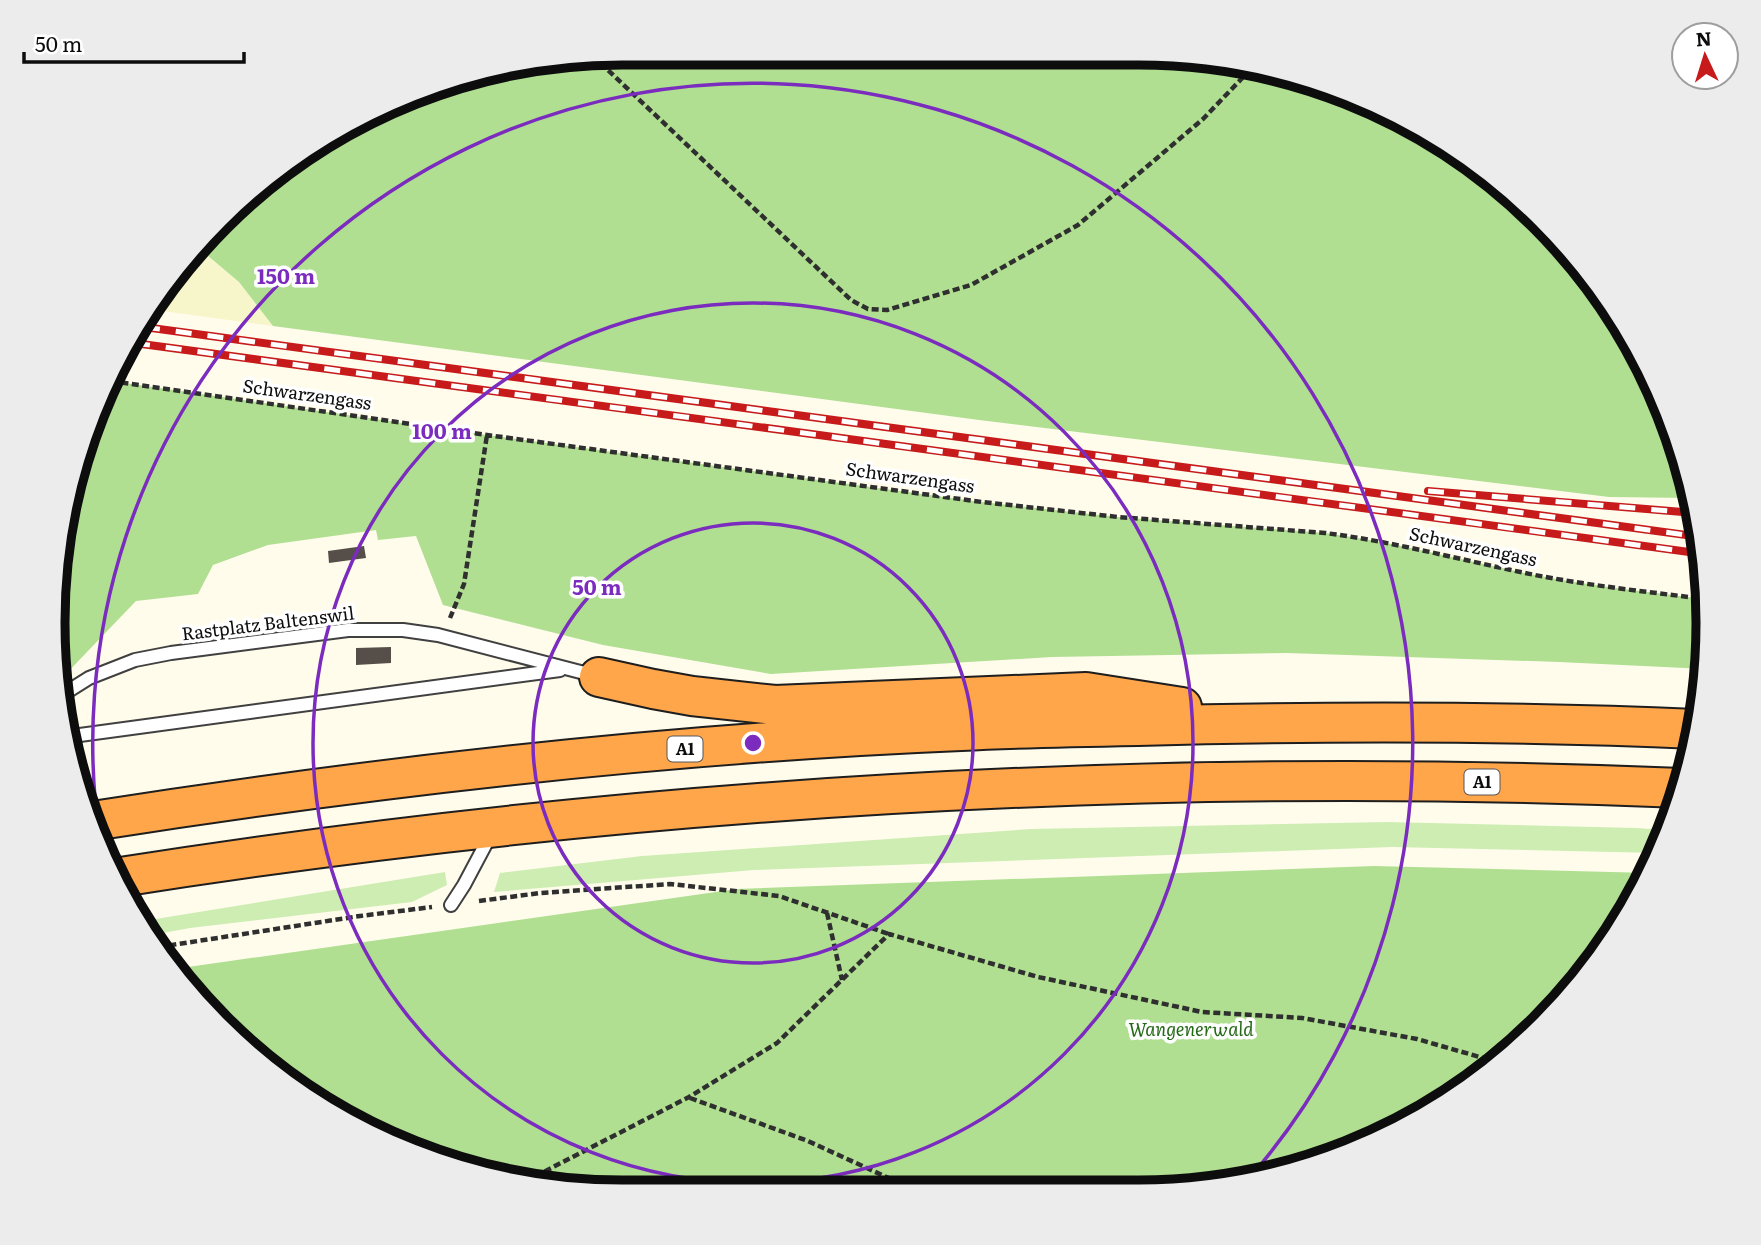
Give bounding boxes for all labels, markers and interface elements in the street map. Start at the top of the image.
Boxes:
scale bar [24,21,245,65]
north arrow [1670,21,1740,91]
text: N [1695,24,1713,53]
text: 50 m [35,27,82,58]
text: 150 m [257,259,315,290]
street label: Schwarzengass [241,371,373,416]
text: 100 m [412,414,472,445]
street label: Schwarzengass [844,454,976,499]
street label: Schwarzengass [1407,519,1540,572]
text: 50 m [572,570,622,601]
street label: Rastplatz Baltenswil [180,599,356,647]
centre of rings [741,731,765,755]
road number: A1 [668,736,702,762]
road number: A1 [1464,769,1500,794]
park label: Wangenerwald [1128,1015,1254,1042]

